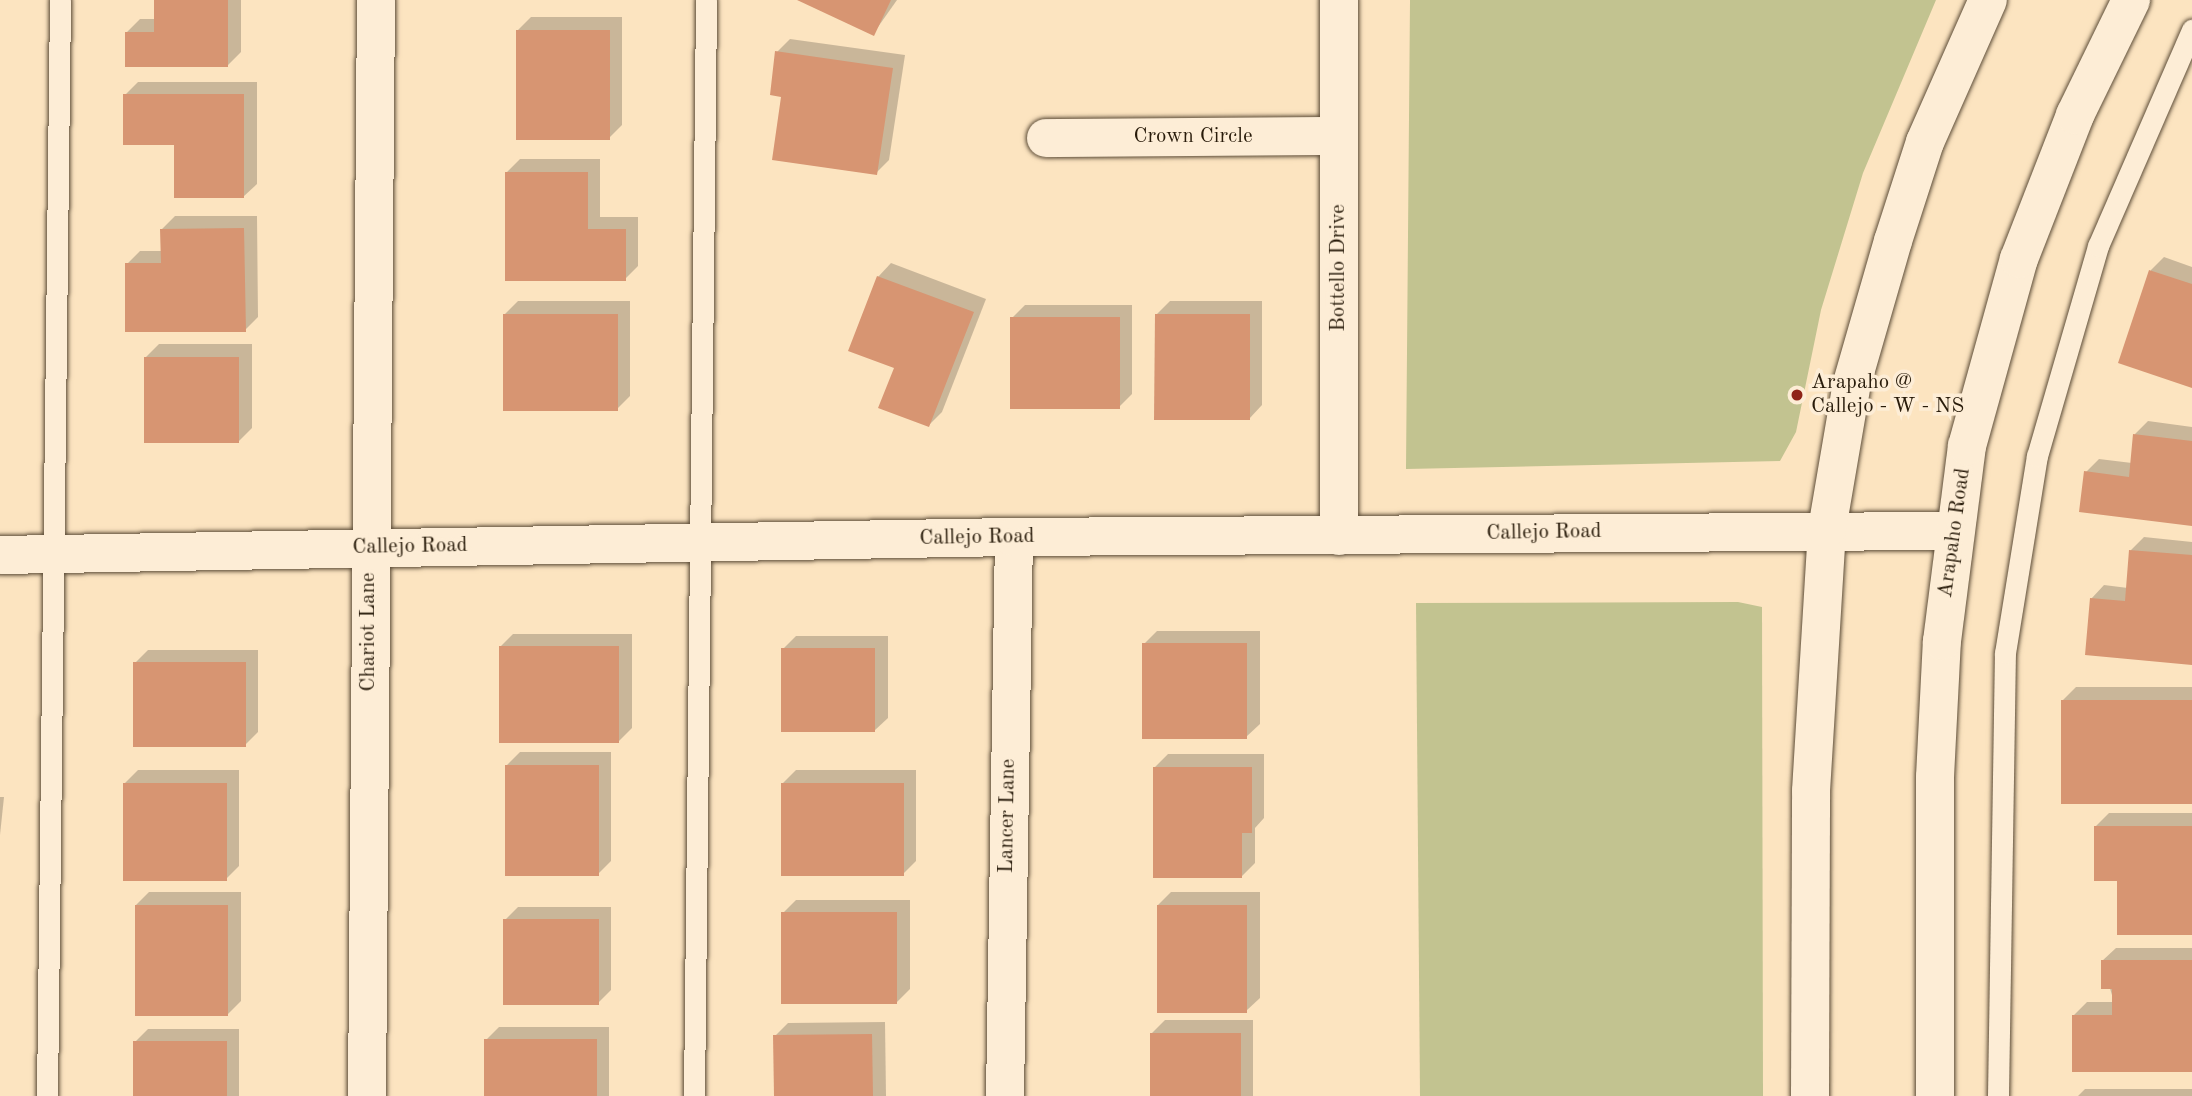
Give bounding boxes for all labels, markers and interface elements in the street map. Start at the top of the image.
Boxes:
street label: Crown Circle [1133,124,1253,150]
street label: Bottello Drive [1326,204,1352,332]
place label: Arapaho @ Callejo - W - NS [1811,370,1964,420]
marker: Arapaho @ Callejo - W - NS [1789,387,1805,403]
street label: Arapaho Road [1933,466,1977,600]
street label: Callejo Road [1486,519,1602,547]
street label: Callejo Road [919,524,1035,552]
street label: Callejo Road [352,533,468,561]
street label: Chariot Lane [356,572,382,692]
street label: Lancer Lane [994,759,1022,873]

